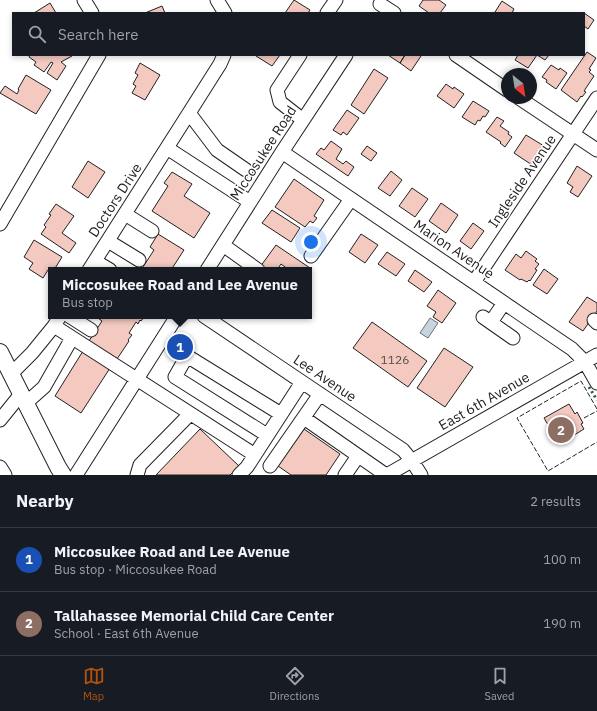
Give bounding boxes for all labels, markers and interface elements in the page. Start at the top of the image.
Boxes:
search box [12,12,585,56]
icon: search [26,23,48,45]
text: Search here [58,25,138,44]
north arrow [501,68,537,104]
street label: Miccosukee Road [226,102,300,204]
street label: Ingleside Avenue [484,131,560,231]
street label: Doctors Drive [84,159,146,240]
street label: Marion Avenue [410,215,498,283]
your location [301,232,321,252]
popup [48,267,312,319]
text: Miccosukee Road and Lee Avenue [62,275,298,294]
text: Bus stop [62,294,113,311]
pin: 1 [167,332,193,362]
street label: Lee Avenue [290,350,360,406]
house number: 1126 [381,352,409,367]
street label: East 6th Avenue [435,368,533,434]
pin: 2 [548,415,574,445]
text: Nearby [16,490,74,512]
text: 2 results [530,493,581,510]
text: Miccosukee Road and Lee Avenue [54,542,290,561]
text: 1 [25,551,33,568]
text: 100 m [543,551,581,568]
text: Bus stop · Miccosukee Road [54,561,217,578]
text: Tallahassee Memorial Child Care Center [54,606,334,625]
text: 2 [25,615,33,632]
text: 190 m [543,615,581,632]
text: School · East 6th Avenue [54,625,199,642]
tab: Map [83,665,105,703]
tab: Directions [270,665,320,703]
tab: Saved [485,665,514,703]

